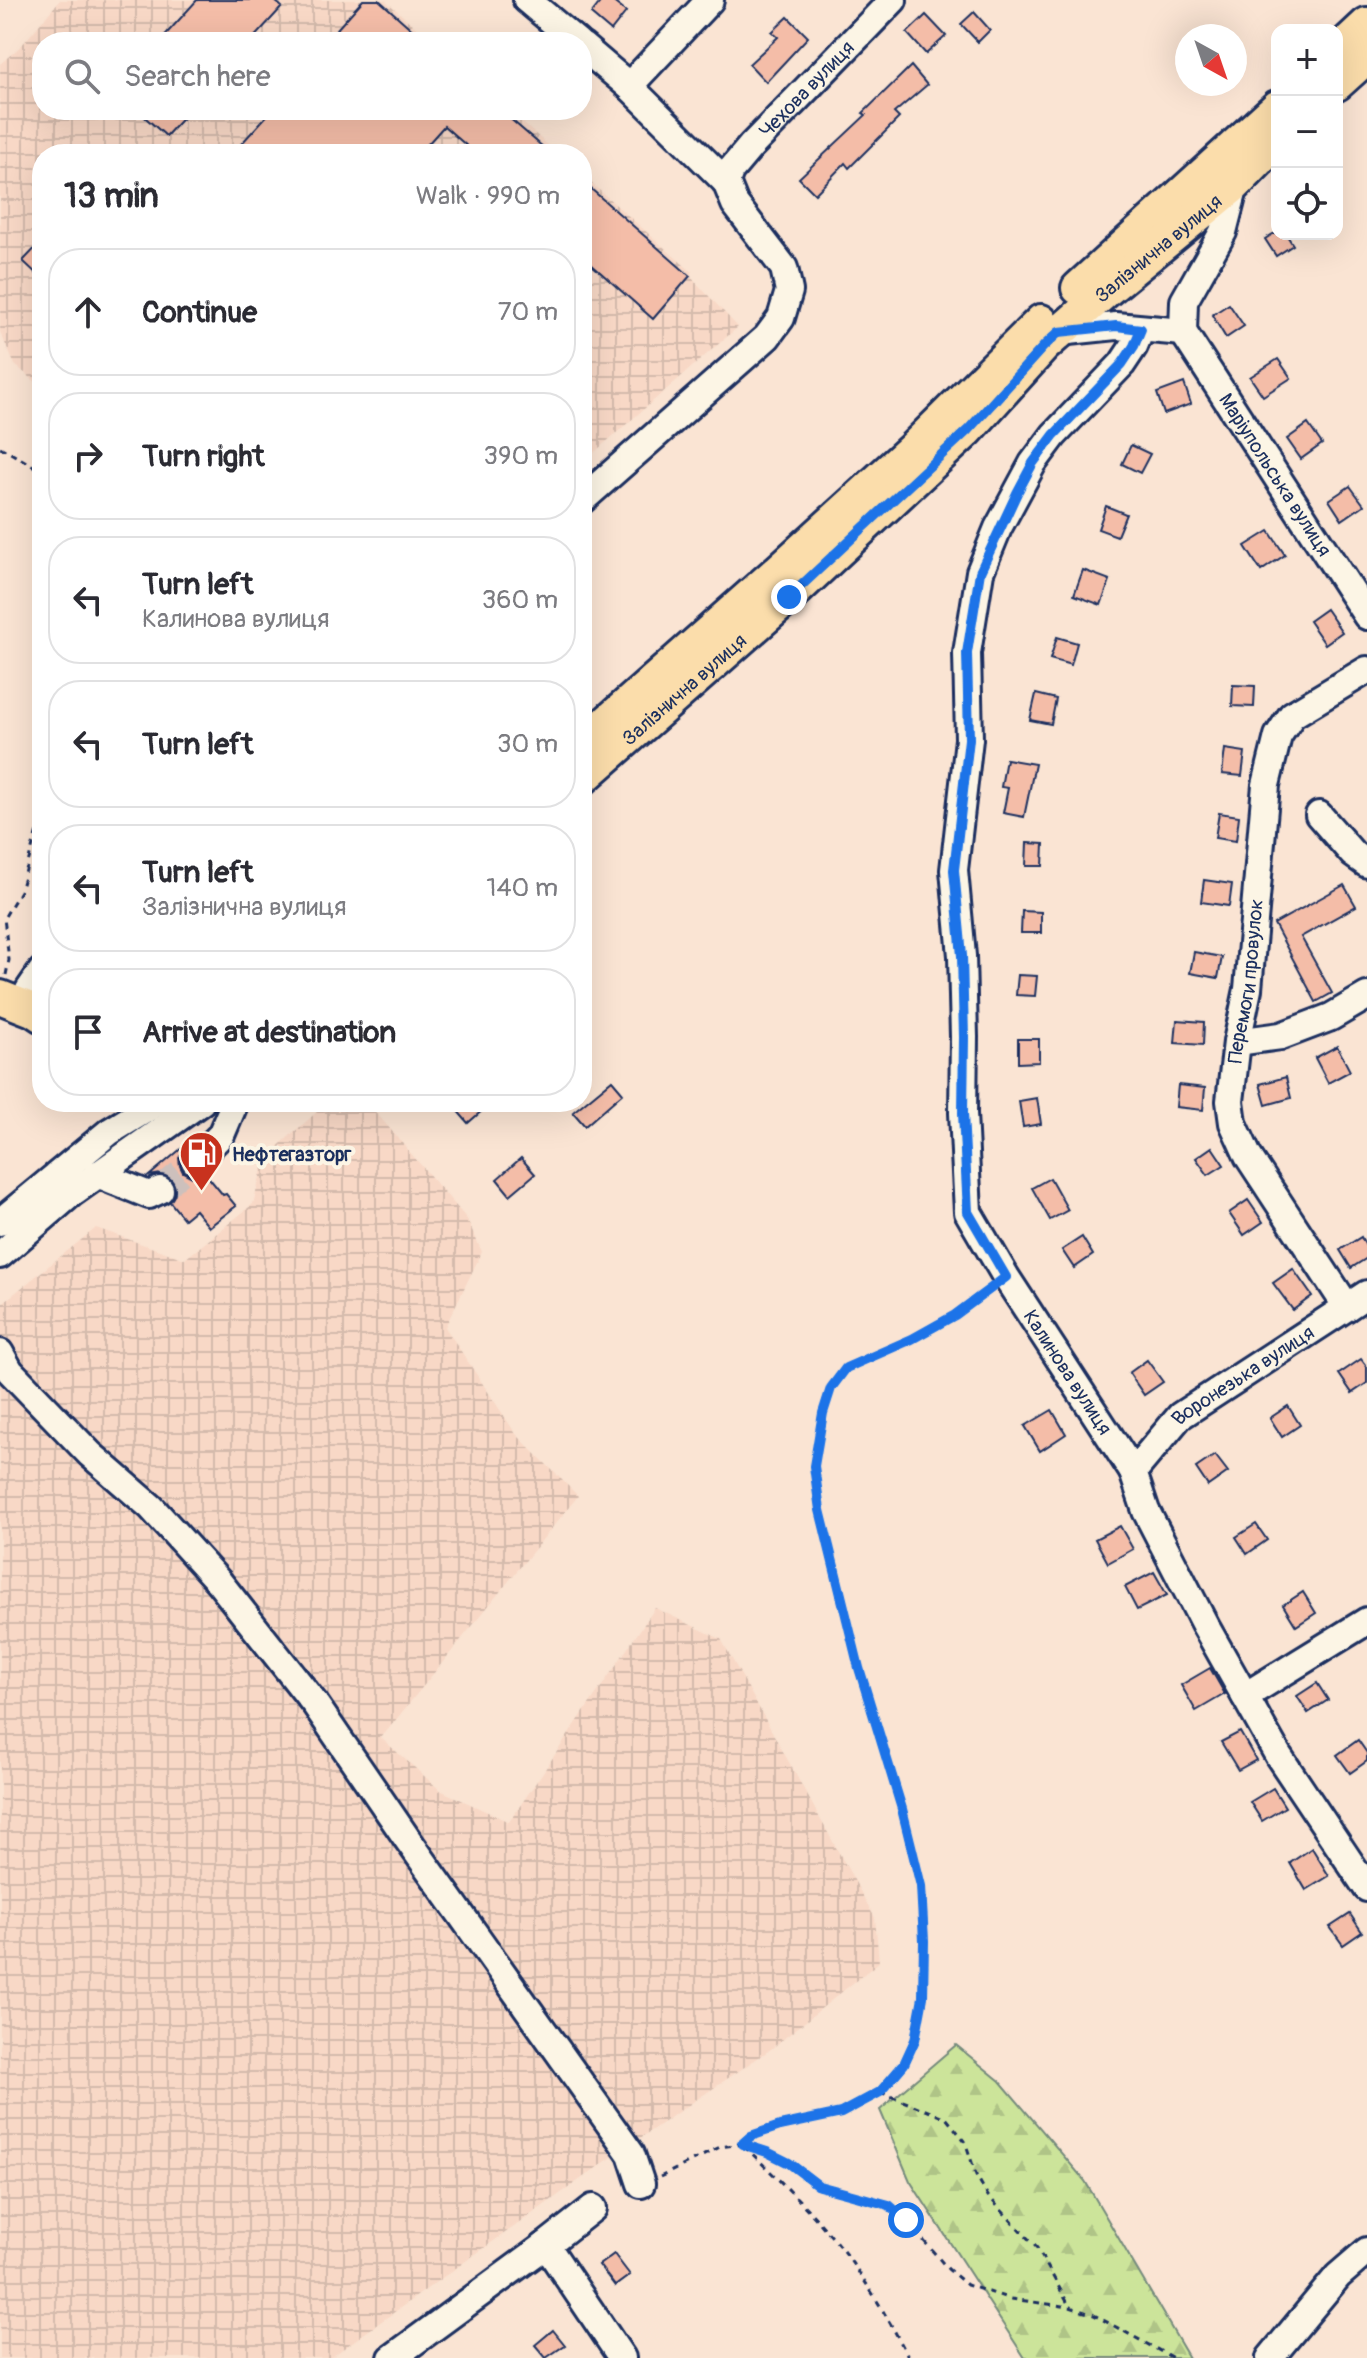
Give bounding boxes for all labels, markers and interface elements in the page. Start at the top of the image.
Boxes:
north arrow [1175,24,1247,96]
map controls [1271,24,1343,240]
button: + [1271,24,1343,96]
search box [32,32,592,120]
street label: Чехова вулиця [754,35,859,143]
icon: search [60,54,104,98]
text: Search here [124,58,271,95]
button: − [1271,96,1343,168]
button: locate [1271,168,1343,240]
text: 13 min [64,175,159,218]
text: Walk · 990 m [416,180,560,212]
street label: Залізнична вулиця [1089,189,1227,308]
icon: ahead [66,290,110,334]
text: Continue [142,294,257,331]
text: 70 m [498,296,558,328]
street label: Маріупольська вулиця [1214,389,1337,561]
icon: right [66,434,110,478]
text: Turn right [142,438,265,475]
text: 390 m [484,440,558,472]
text: Turn left [142,566,253,603]
icon: left [66,578,110,622]
route end [771,579,807,615]
text: 360 m [482,584,558,616]
text: Калинова вулиця [142,603,329,635]
street label: Залізнична вулиця [617,628,752,751]
icon: left [66,722,110,766]
text: Turn left [142,726,253,763]
text: 30 m [497,728,558,760]
text: Turn left [142,854,253,891]
icon: left [66,866,110,910]
text: 140 m [486,872,558,904]
text: Залізнична вулиця [142,891,347,923]
street label: Перемоги провулок [1222,898,1268,1065]
icon: arrive [66,1010,110,1054]
text: Arrive at destination [142,1014,396,1051]
fuel station icon: Нефтегазторг [177,1130,225,1193]
place label: Нефтегазторг [232,1142,351,1167]
street label: Калинова вулиця [1018,1305,1118,1439]
street label: Воронезька вулиця [1166,1320,1319,1430]
route start [888,2202,924,2238]

